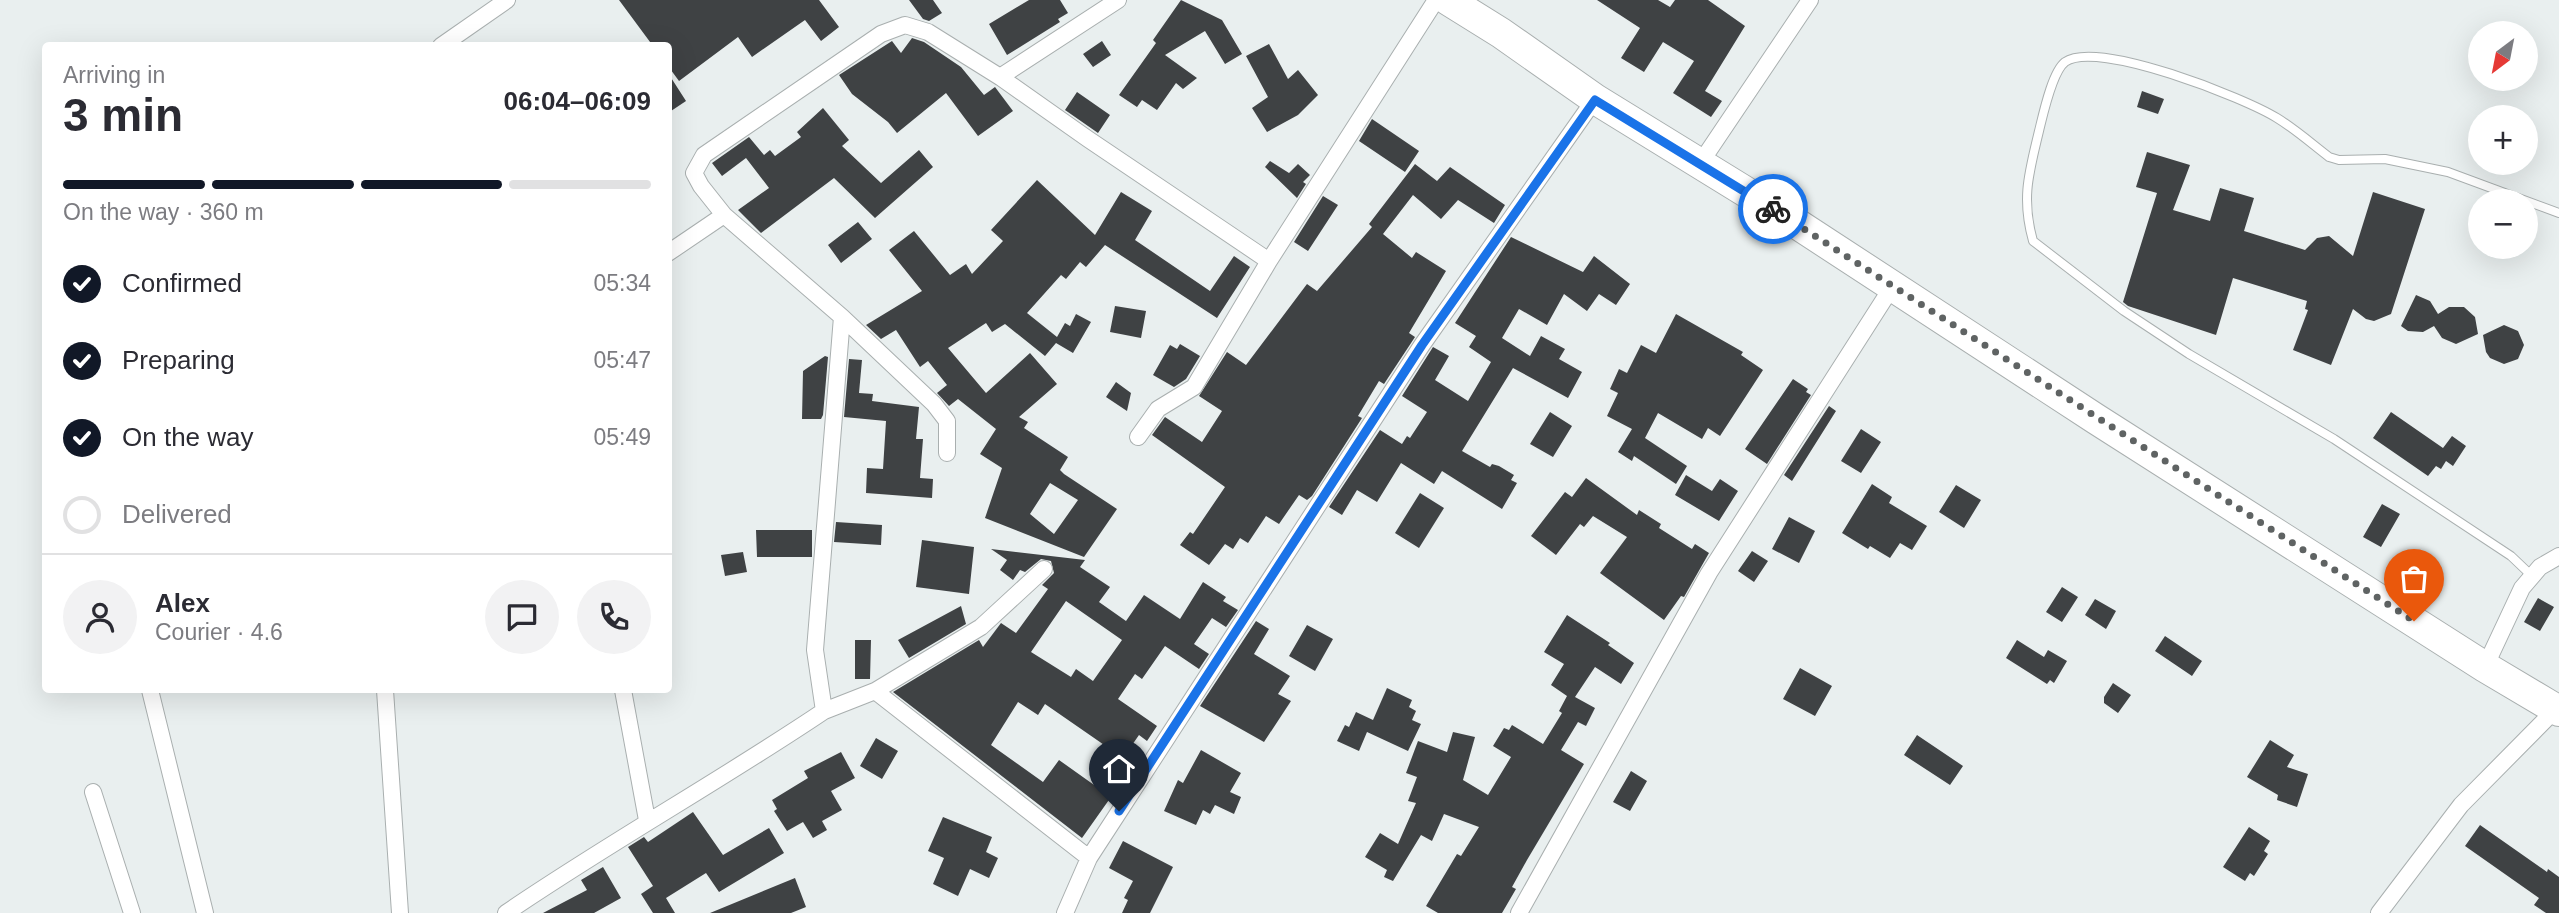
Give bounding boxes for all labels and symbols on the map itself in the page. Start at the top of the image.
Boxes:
north arrow [2468,21,2538,91]
courier [1738,174,1808,244]
pin [2384,549,2444,621]
pin [1089,739,1149,811]

